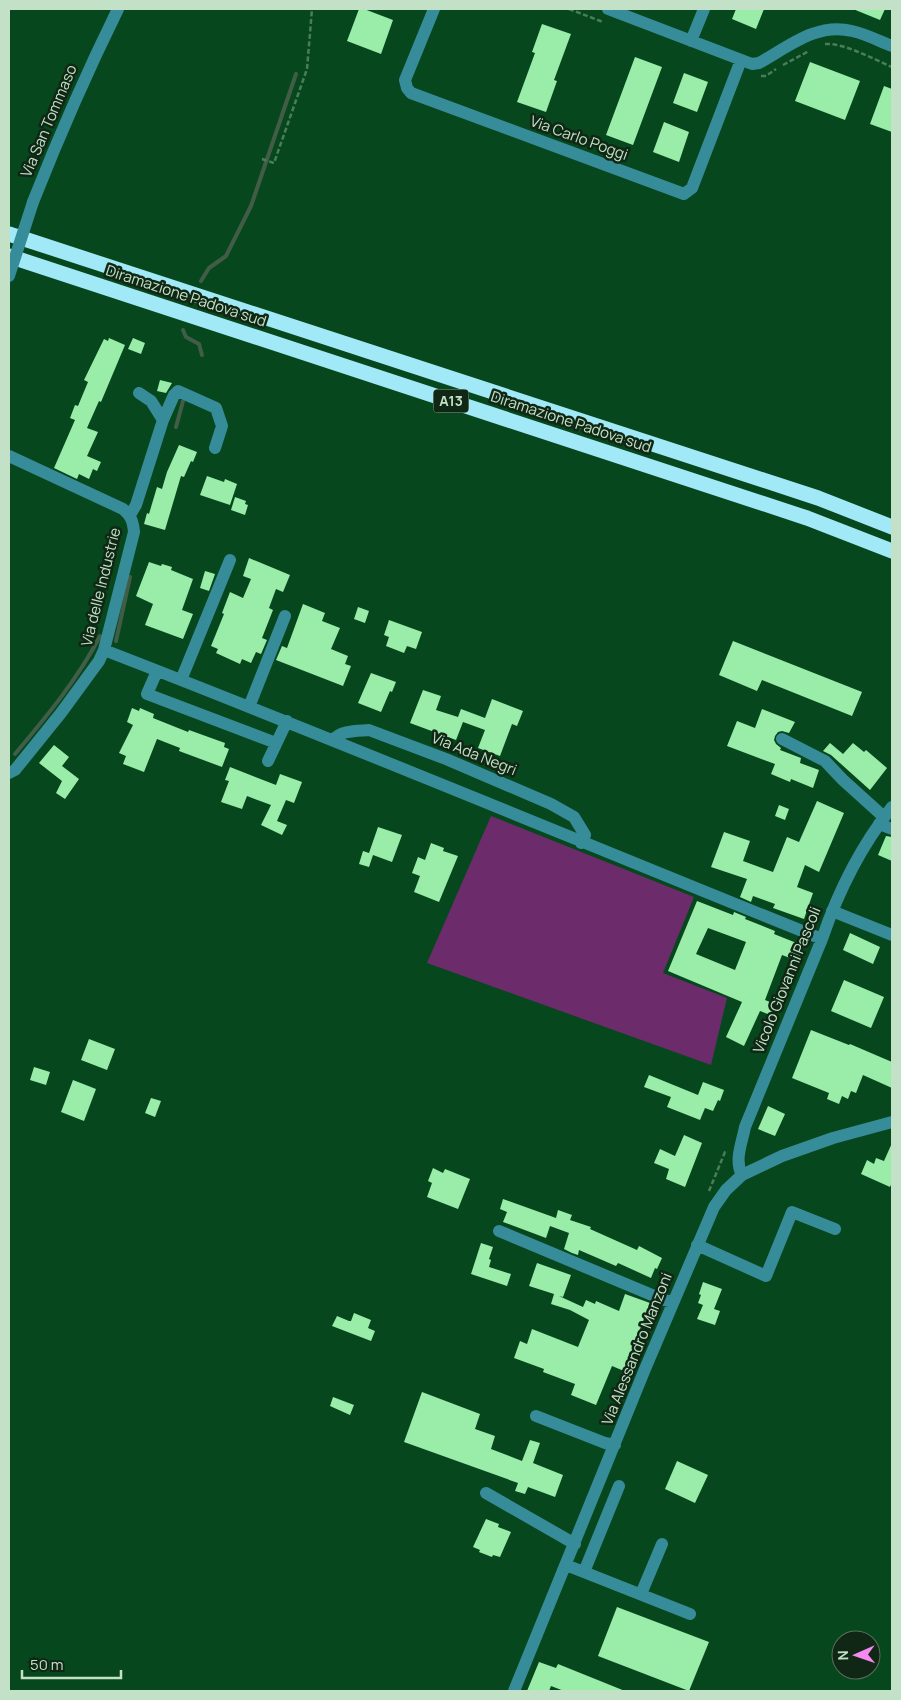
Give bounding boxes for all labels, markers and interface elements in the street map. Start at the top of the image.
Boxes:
street label: Via San Tommaso [15,61,82,180]
street label: Via Carlo Poggi [527,110,631,165]
street label: Diramazione Padova sud [103,260,269,331]
street label: Diramazione Padova sud [488,386,654,457]
road number: A13 [434,390,468,412]
street label: Via delle Industrie [76,525,125,648]
street label: Via Ada Negri [428,727,520,780]
street label: Vicolo Giovanni Pascoli [748,904,825,1056]
street label: Via Alessandro Manzoni [596,1269,677,1428]
north arrow [831,1630,881,1680]
scale bar [22,1648,121,1680]
text: N [833,1650,852,1661]
text: 50 m [30,1654,64,1675]

